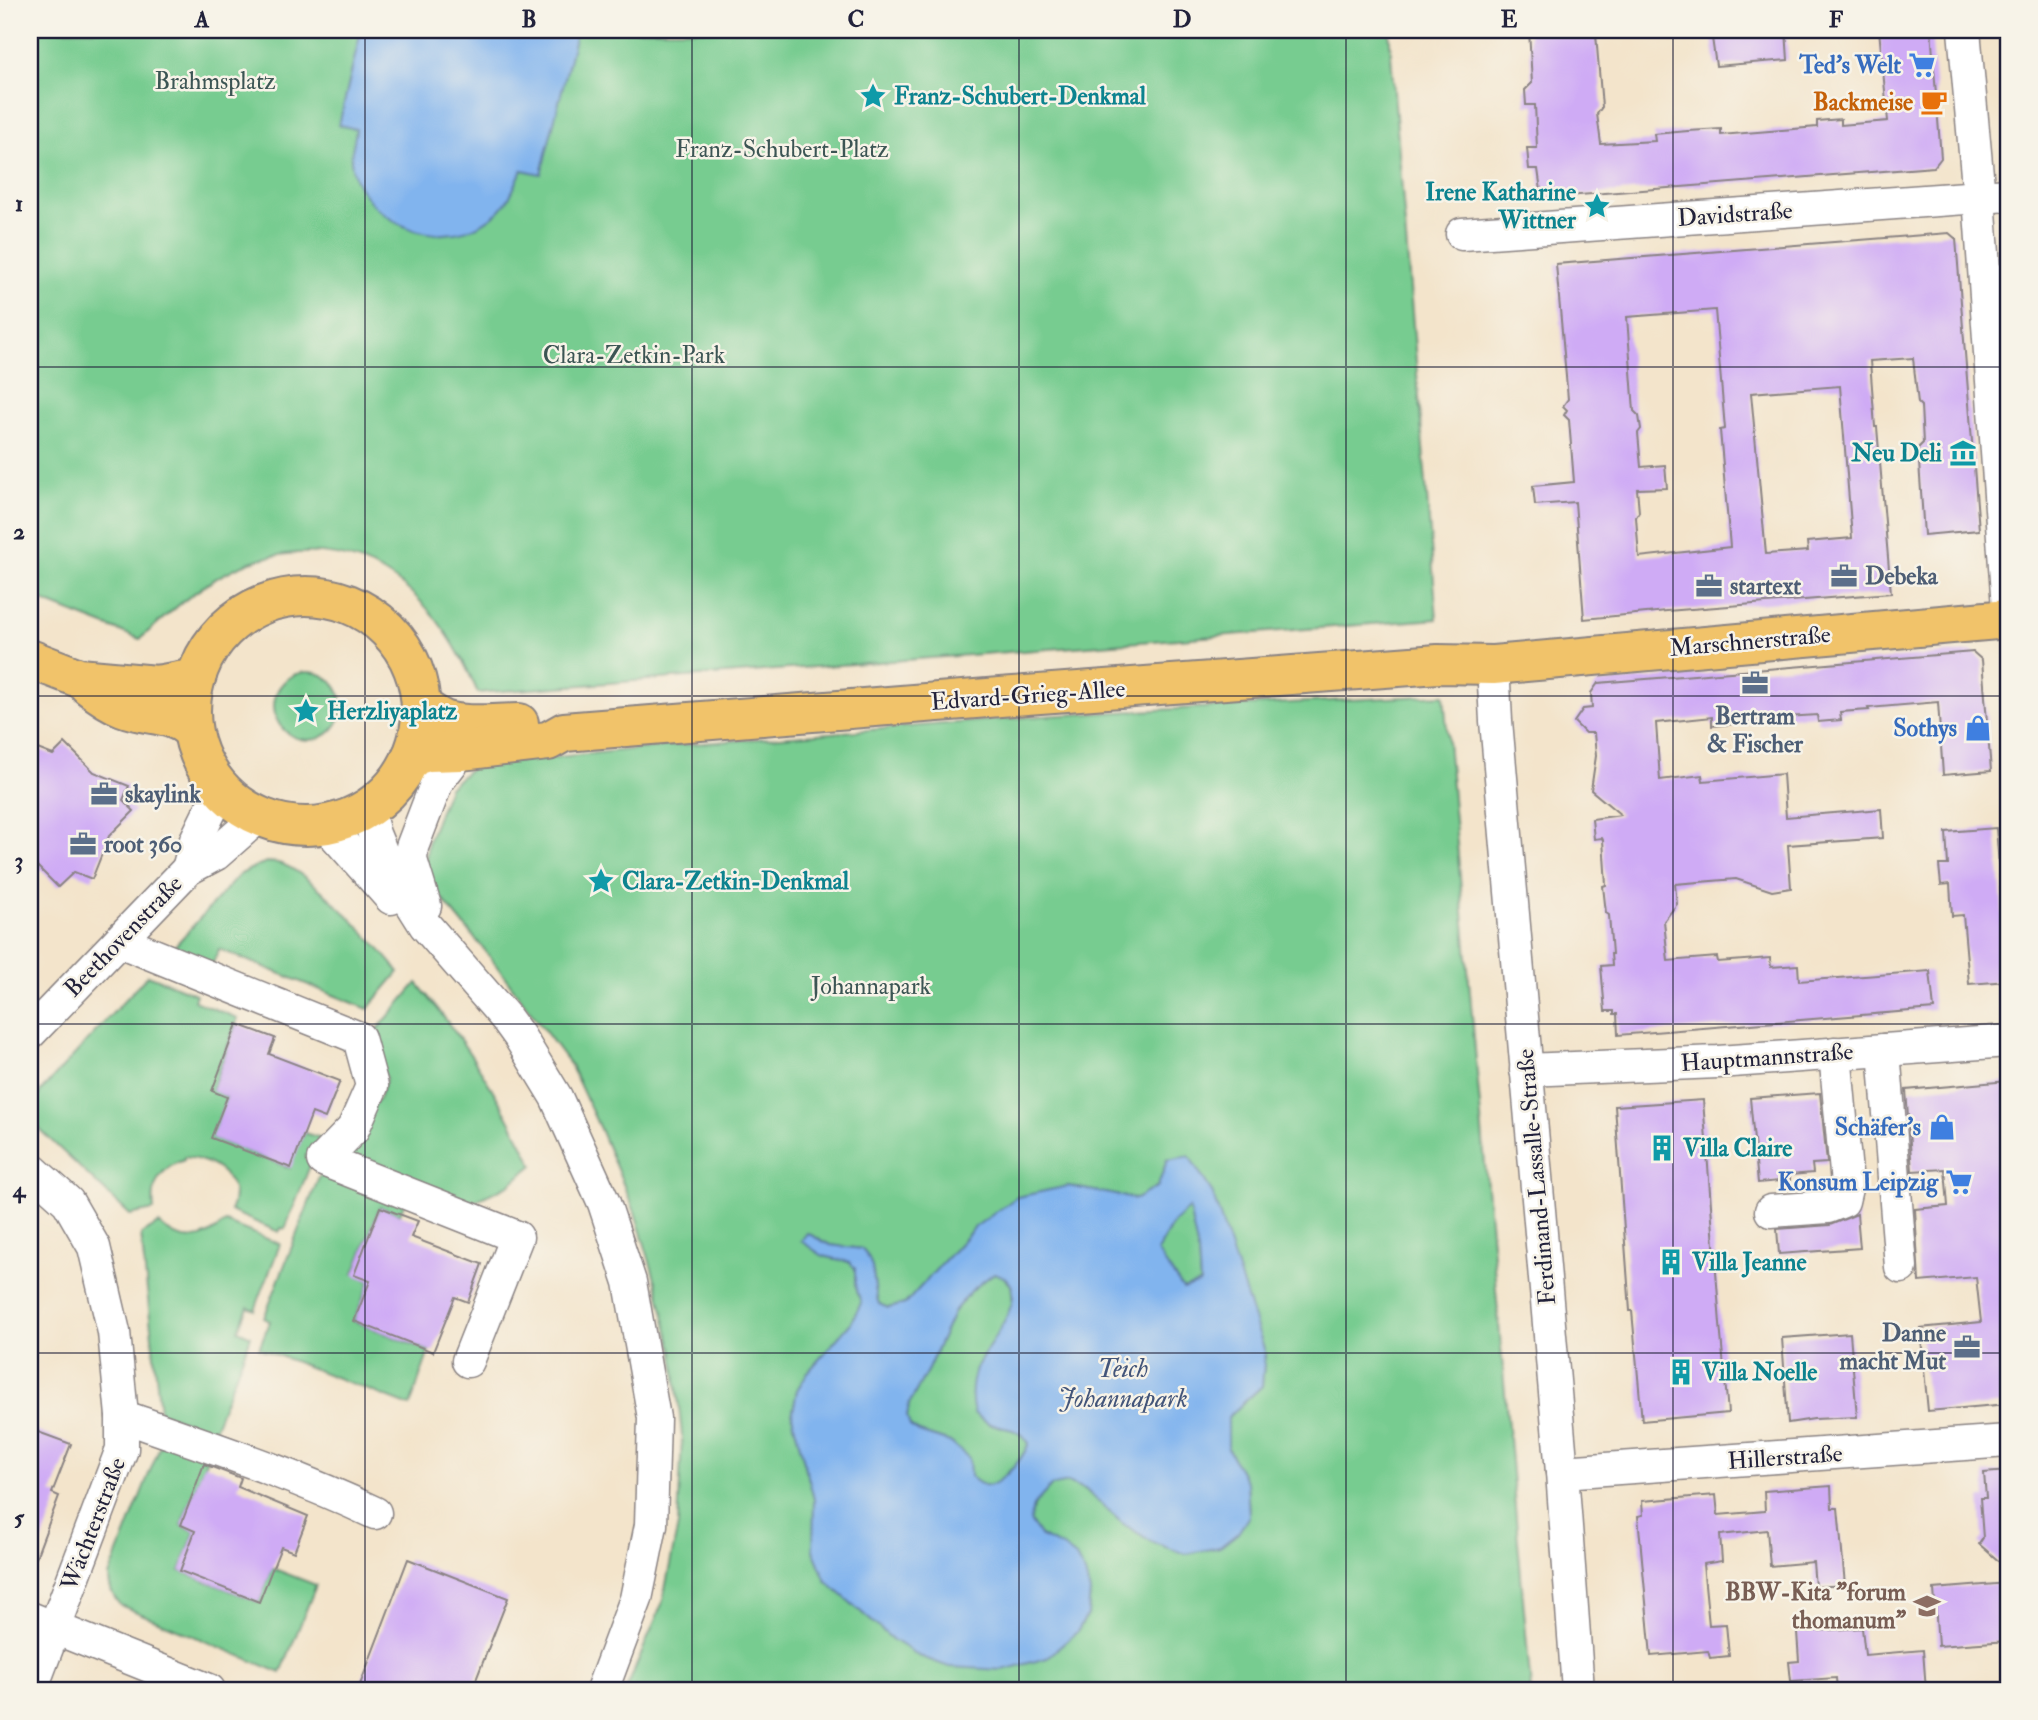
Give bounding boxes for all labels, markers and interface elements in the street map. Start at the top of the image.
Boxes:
text: A [194,5,210,34]
text: B [521,5,537,34]
text: C [848,5,864,34]
text: D [1173,5,1191,34]
text: E [1501,5,1518,34]
text: F [1829,5,1844,34]
place label: Ted's Welt [1798,50,1901,81]
supermarket icon: Ted's Welt [1907,50,1937,80]
park label: Brahmsplatz [154,66,276,97]
place icon: Franz-Schubert-Denkmal [858,81,888,111]
place label: Franz-Schubert-Denkmal [894,81,1147,112]
place label: Backmeise [1813,87,1913,118]
cafe icon: Backmeise [1919,87,1949,117]
park label: Franz-Schubert-Platz [675,134,889,165]
place label: Irene Katharine Wittner [1425,177,1577,236]
text: 1 [15,189,23,218]
place icon: Irene Katharine Wittner [1582,191,1612,221]
street label: Davidstraße [1676,195,1794,234]
park label: Clara-Zetkin-Park [543,340,726,371]
place label: Neu Deli [1850,438,1943,469]
museum icon: Neu Deli [1948,438,1978,468]
text: 2 [13,517,25,546]
office icon: Debeka [1829,561,1859,591]
place label: Debeka [1865,561,1939,592]
office icon: startext [1694,571,1724,601]
place label: startext [1730,571,1801,602]
street label: Marschnerstraße [1668,619,1832,664]
office icon: Bertram & Fischer [1740,668,1770,698]
street label: Edvard-Grieg-Allee [930,673,1126,718]
place icon: Herzliyaplatz [291,696,321,726]
place label: Herzliyaplatz [327,696,458,727]
place label: Bertram & Fischer [1707,701,1804,760]
place label: Sothys [1893,713,1957,744]
shop icon: Sothys [1963,713,1993,743]
office icon: skaylink [89,779,119,809]
place label: skaylink [125,779,201,810]
office icon: root 360 [68,829,98,859]
place label: root 360 [104,829,182,860]
text: 3 [15,846,23,875]
place icon: Clara-Zetkin-Denkmal [586,866,616,896]
place label: Clara-Zetkin-Denkmal [622,866,850,897]
street label: Beethovenstraße [57,869,189,1004]
park label: Johannapark [810,971,932,1002]
street label: Hauptmannstraße [1680,1036,1854,1079]
street label: Ferdinand-Lassalle-Straße [1510,1048,1563,1306]
place label: Schäfer's [1835,1112,1921,1143]
shop icon: Schäfer's [1927,1112,1957,1142]
building icon: Villa Claire [1647,1133,1677,1163]
place label: Villa Claire [1682,1133,1792,1164]
place label: Konsum Leipzig [1778,1167,1939,1198]
supermarket icon: Konsum Leipzig [1944,1167,1974,1197]
text: 4 [12,1175,27,1204]
building icon: Villa Jeanne [1656,1247,1686,1277]
place label: Villa Jeanne [1691,1247,1806,1278]
place label: Danne macht Mut [1840,1318,1946,1377]
office icon: Danne macht Mut [1952,1332,1982,1362]
water label: Teich Johannapark [1058,1353,1188,1415]
building icon: Villa Noelle [1666,1357,1696,1387]
place label: Villa Noelle [1701,1357,1817,1388]
street label: Hillerstraße [1727,1438,1843,1477]
street label: Wächterstraße [54,1453,133,1596]
text: 5 [14,1503,25,1532]
place label: BBW-Kita "forum thomanum" [1725,1577,1906,1636]
school or university icon: BBW-Kita "forum thomanum" [1912,1591,1942,1621]

